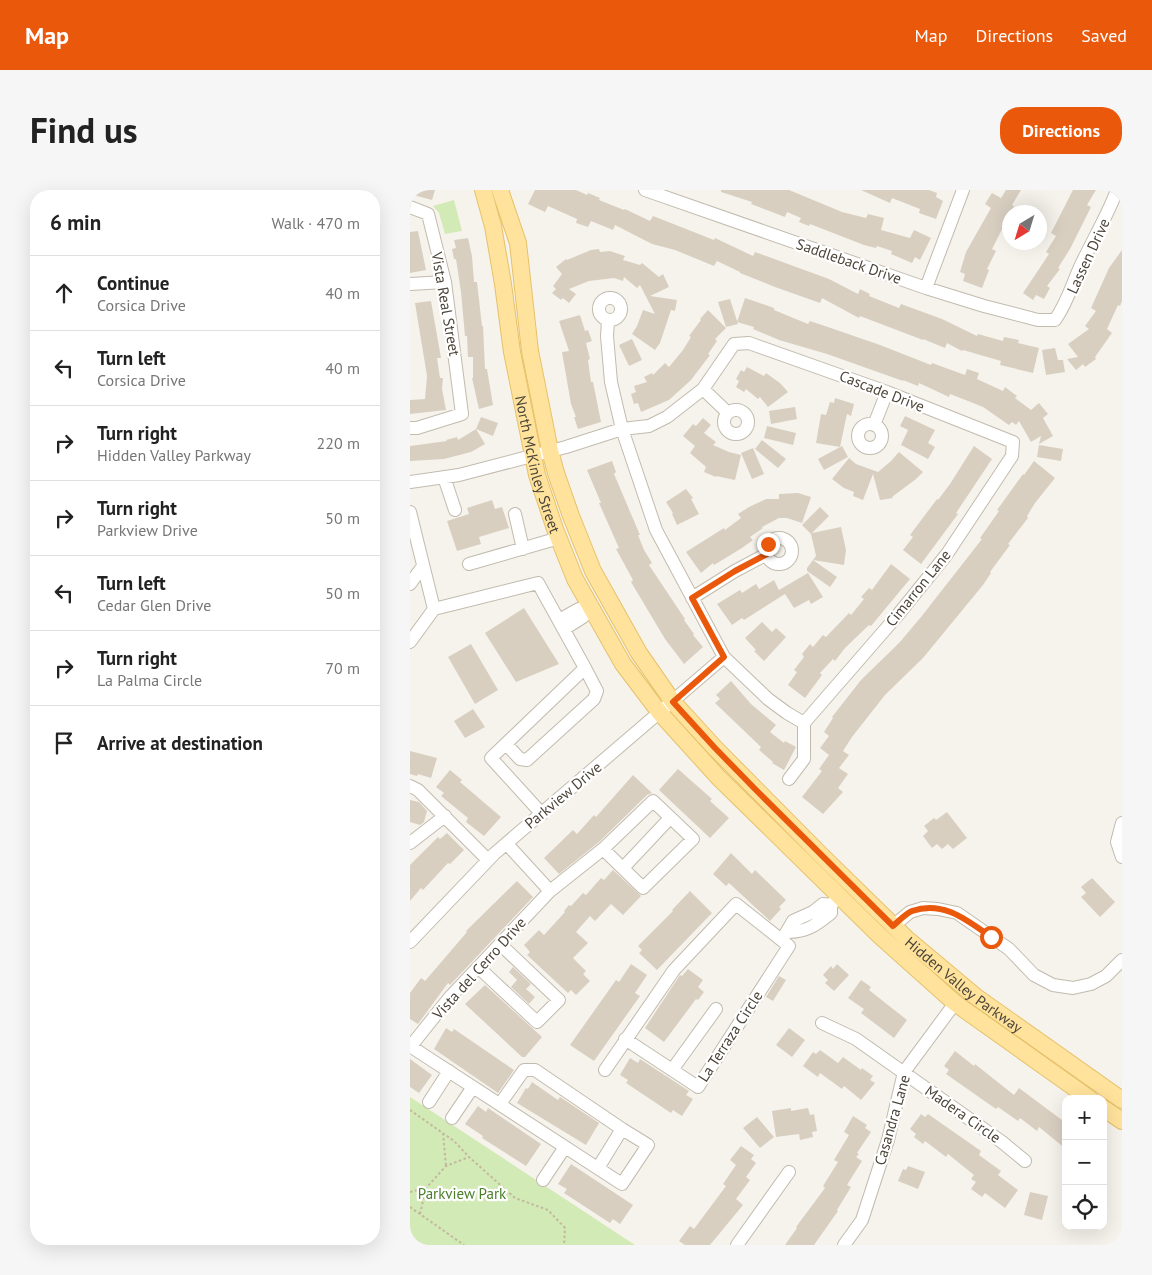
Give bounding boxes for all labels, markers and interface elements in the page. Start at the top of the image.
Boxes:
text: Map [25,20,69,51]
text: Map [915,24,947,47]
text: Directions [975,24,1053,47]
text: Saved [1081,24,1127,47]
text: Find us [30,107,138,153]
button: Directions [1000,107,1122,154]
north arrow [1002,205,1047,250]
text: 6 min [50,209,101,236]
text: Walk · 470 m [271,213,360,233]
street label: Lassen Drive [1062,215,1114,297]
street label: Saddleback Drive [794,234,904,288]
street label: Vista Real Street [427,249,465,358]
text: Continue [97,271,169,295]
icon: ahead [50,279,78,307]
text: 40 m [325,283,360,303]
text: Corsica Drive [97,295,186,315]
text: Turn left [97,346,166,370]
icon: left [50,354,78,382]
text: 40 m [325,358,360,378]
street label: Cascade Drive [837,366,927,416]
text: Corsica Drive [97,370,186,390]
street label: North McKinley Street [512,394,565,536]
text: Turn right [97,421,177,445]
icon: right [50,429,78,457]
text: 220 m [317,433,360,453]
text: Hidden Valley Parkway [97,445,251,465]
text: Turn right [97,496,177,520]
icon: right [50,504,78,532]
text: 50 m [325,508,360,528]
text: Parkview Drive [97,520,198,540]
route end [757,533,780,556]
street label: Cimarron Lane [881,546,955,630]
text: Turn left [97,571,166,595]
icon: left [50,579,78,607]
text: 50 m [325,583,360,603]
text: Cedar Glen Drive [97,595,211,615]
text: Turn right [97,646,177,670]
icon: right [50,654,78,682]
text: 70 m [325,658,360,678]
text: La Palma Circle [97,670,202,690]
icon: arrive [50,729,78,757]
text: Arrive at destination [97,731,263,755]
street label: Parkview Drive [521,757,605,833]
street label: Vista del Cerro Drive [427,913,530,1024]
route start [980,926,1003,949]
street label: Hidden Valley Parkway [901,932,1027,1036]
street label: La Terraza Circle [694,987,766,1085]
street label: Casandra Lane [870,1073,914,1167]
street label: Madera Circle [922,1081,1004,1147]
map controls [1062,1095,1107,1230]
button: + [1062,1095,1107,1140]
button: − [1062,1140,1107,1185]
park label: Parkview Park [418,1184,507,1203]
button: locate [1062,1185,1107,1230]

